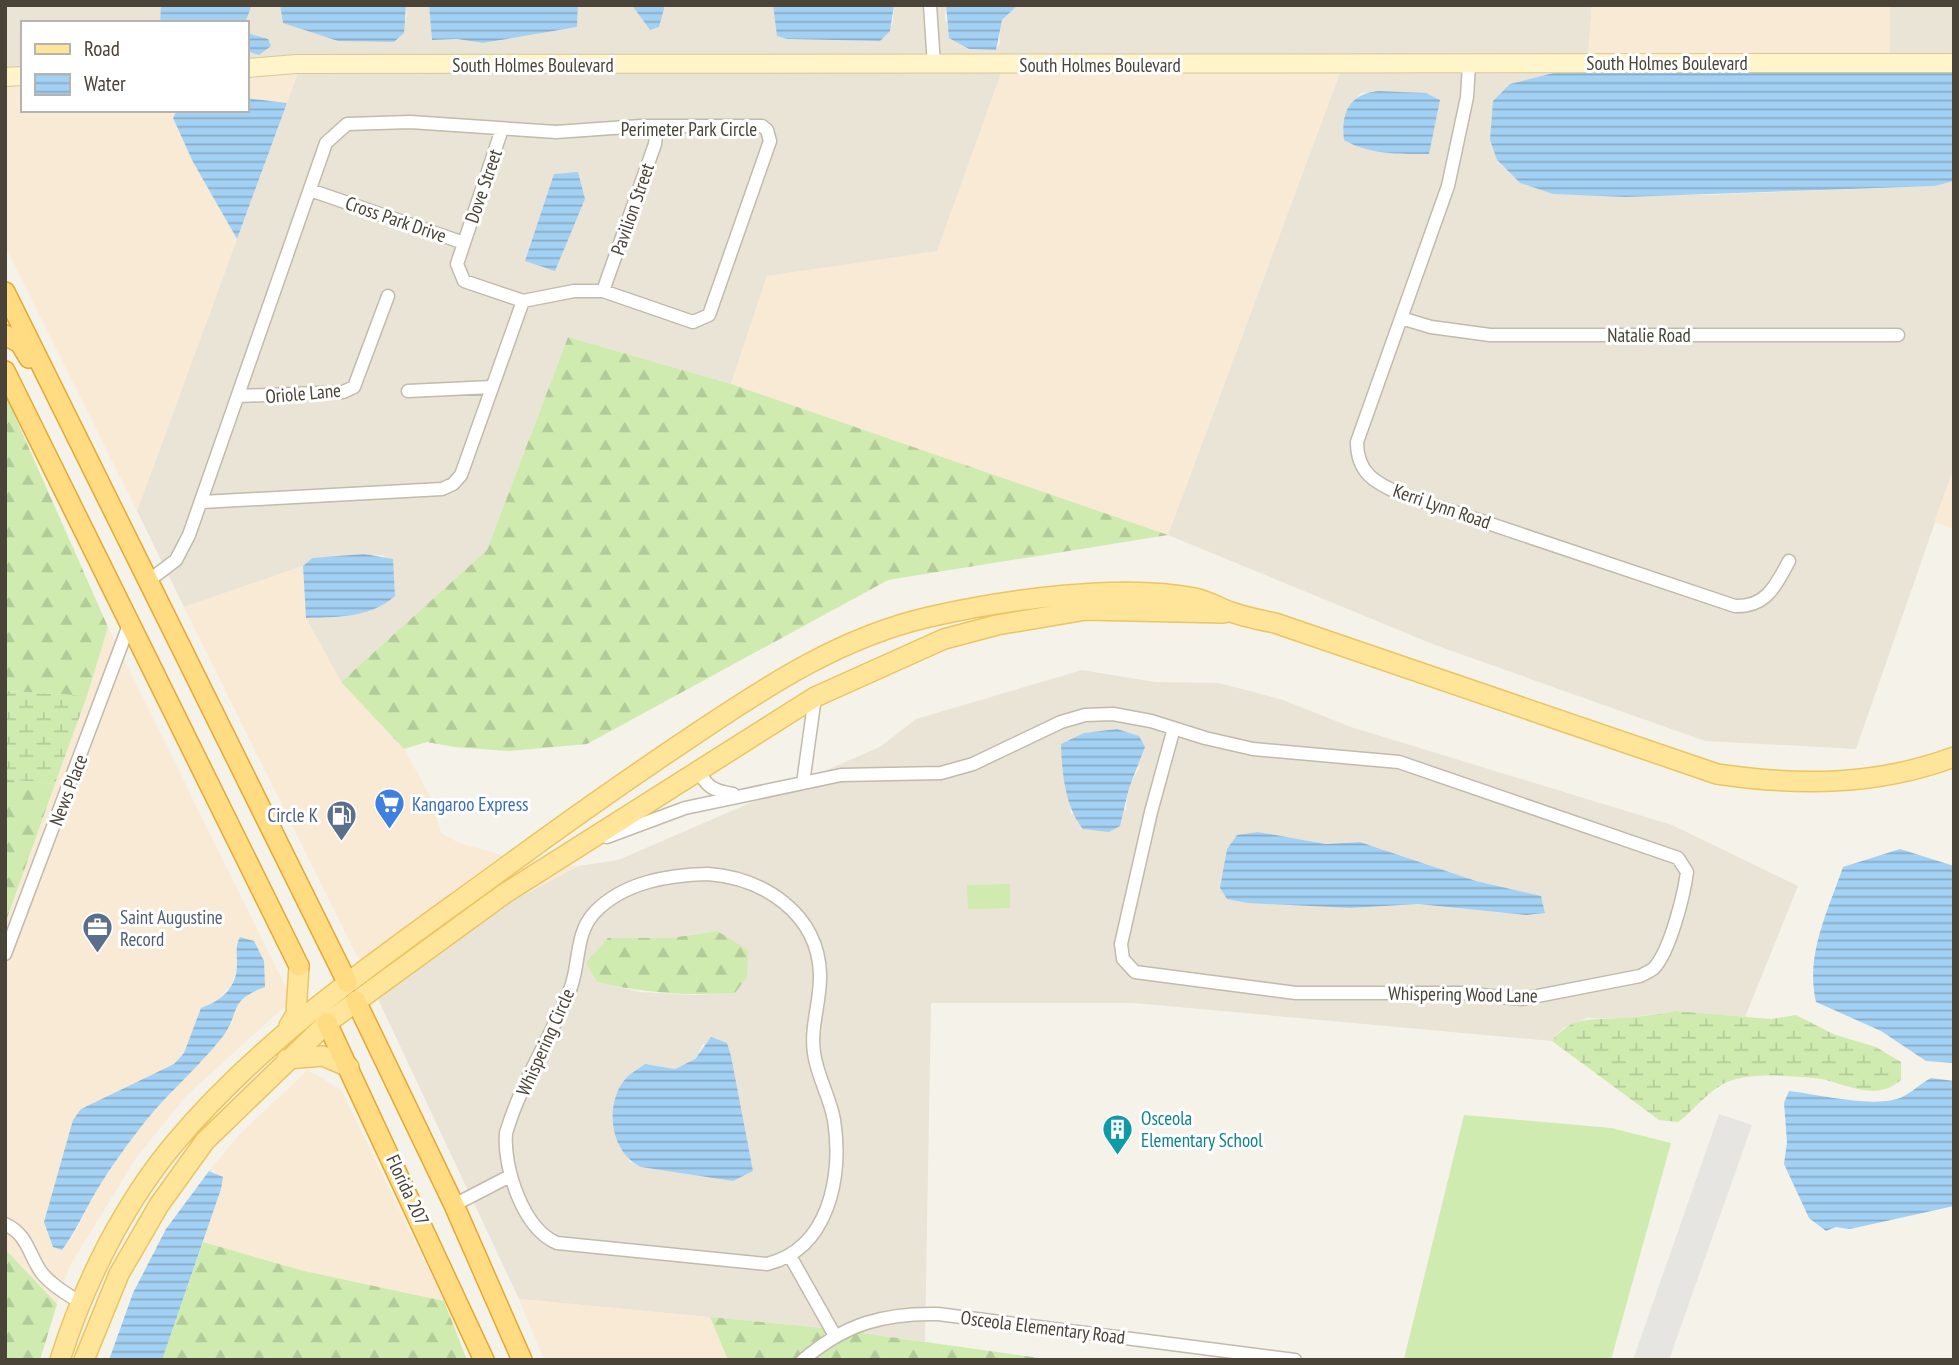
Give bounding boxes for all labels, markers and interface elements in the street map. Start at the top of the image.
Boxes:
legend [21,21,248,112]
text: Road [84,35,120,62]
street label: South Holmes Boulevard [1586,51,1748,75]
street label: South Holmes Boulevard [452,53,614,77]
street label: South Holmes Boulevard [1019,53,1181,77]
text: Water [84,70,126,97]
street label: Perimeter Park Circle [621,117,757,141]
street label: Dove Street [459,145,507,226]
street label: Pavilion Street [605,159,659,258]
street label: Cross Park Drive [342,191,450,247]
street label: Natalie Road [1607,323,1691,347]
street label: Oriole Lane [264,378,342,408]
street label: Kerri Lynn Road [1390,478,1494,534]
street label: News Place [43,751,93,829]
supermarket icon: Kangaroo Express [372,787,406,831]
place label: Kangaroo Express [412,792,529,816]
fuel station icon: Circle K [324,798,358,842]
place label: Circle K [268,803,318,827]
place label: Saint Augustine Record [120,905,223,951]
office icon: Saint Augustine Record [80,911,114,955]
street label: Whispering Wood Lane [1388,981,1538,1007]
street label: Whispering Circle [511,985,579,1099]
place label: Osceola Elementary School [1141,1106,1263,1152]
building icon: Osceola Elementary School [1101,1112,1135,1156]
street label: Florida 207 [381,1151,435,1229]
street label: Osceola Elementary Road [959,1305,1127,1349]

